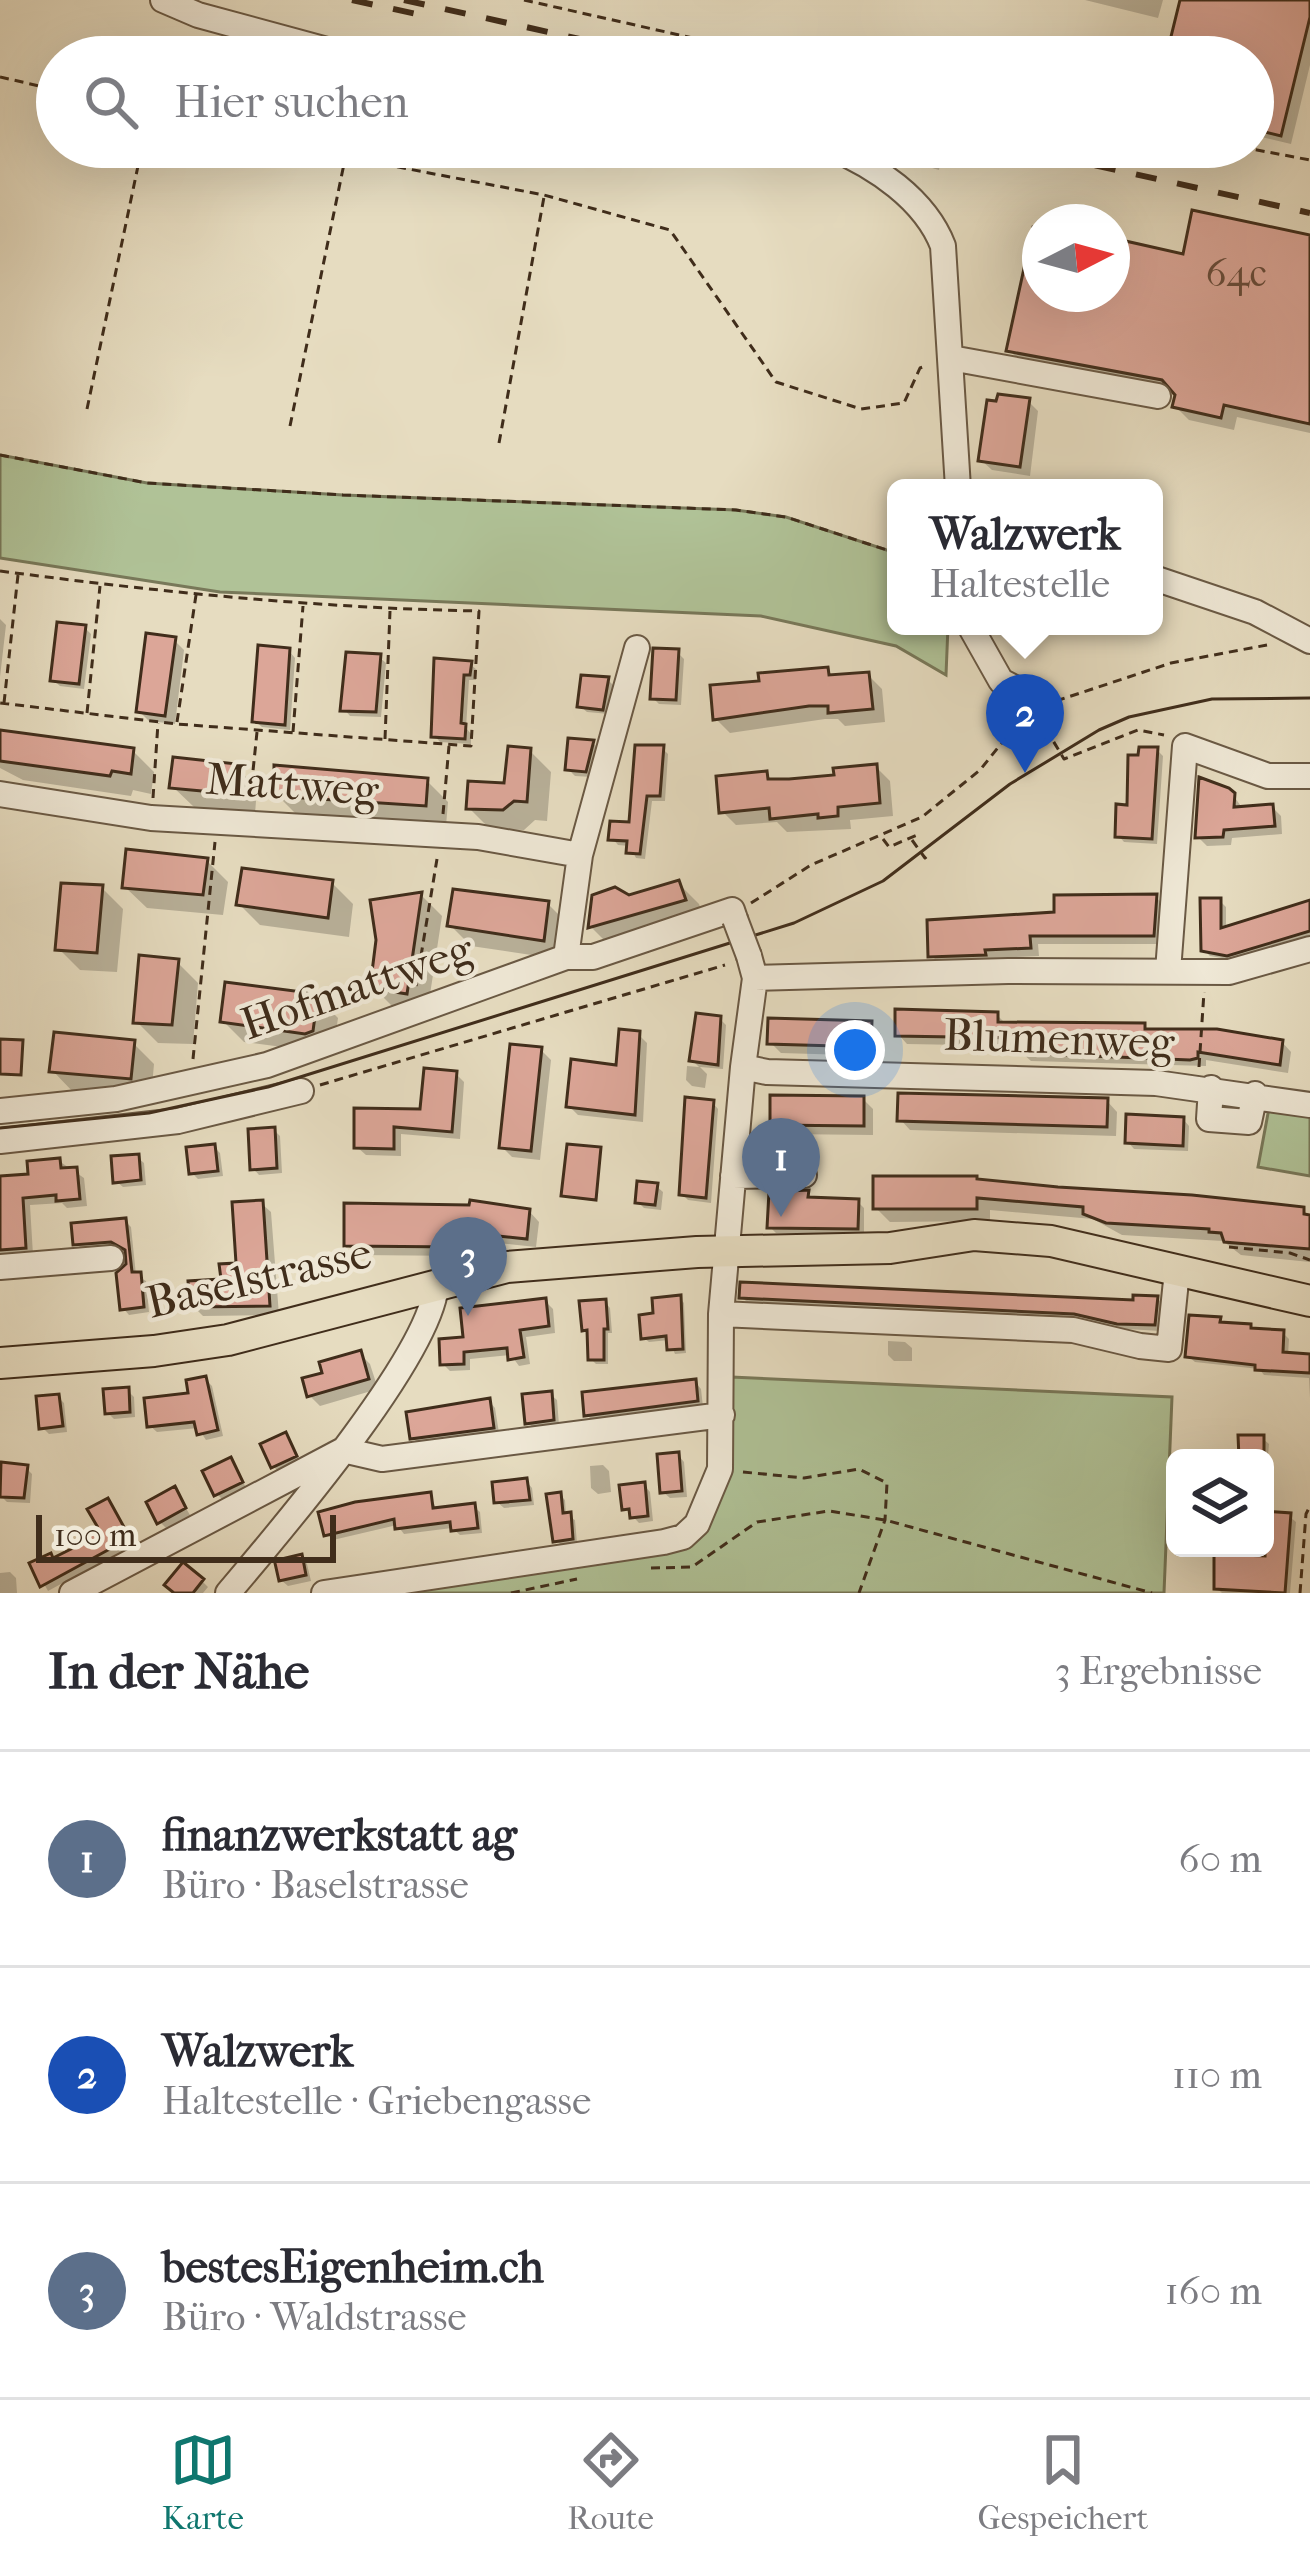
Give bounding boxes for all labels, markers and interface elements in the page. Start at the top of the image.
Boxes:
search box [36,36,1274,168]
icon: search [78,69,144,135]
text: Hier suchen [174,76,409,129]
north arrow [1022,204,1130,312]
house number: 64c [1205,250,1267,296]
popup [887,479,1163,635]
text: Walzwerk [929,508,1121,561]
text: Haltestelle [929,561,1110,607]
pin: 2 [986,674,1064,773]
street label: Mattweg [204,753,381,818]
street label: Hofmattweg [234,922,481,1051]
street label: Blumenweg [943,1008,1176,1070]
your location [825,1020,885,1080]
pin: 1 [742,1118,820,1217]
pin: 3 [429,1217,507,1316]
street label: Baselstrasse [141,1226,377,1330]
map controls [1166,1449,1274,1557]
button: layers [1166,1449,1274,1557]
scale bar [36,1509,336,1562]
text: 100 m [54,1516,137,1555]
text: In der Nähe [48,1641,309,1701]
text: 3 Ergebnisse [1055,1648,1262,1694]
text: finanzwerkstatt ag [162,1809,517,1862]
text: 1 [80,1836,94,1882]
text: 60 m [1179,1836,1262,1882]
text: Büro · Baselstrasse [162,1862,469,1908]
text: Walzwerk [162,2025,353,2078]
text: 2 [77,2052,97,2098]
text: 110 m [1172,2052,1262,2098]
text: Haltestelle · Griebengasse [162,2078,591,2124]
text: bestesEigenheim.ch [162,2241,544,2294]
text: 3 [79,2268,95,2314]
text: 160 m [1165,2268,1262,2314]
text: Büro · Waldstrasse [162,2294,467,2340]
tab: Karte [162,2427,244,2538]
tab: Route [567,2427,654,2538]
tab: Gespeichert [977,2427,1148,2538]

